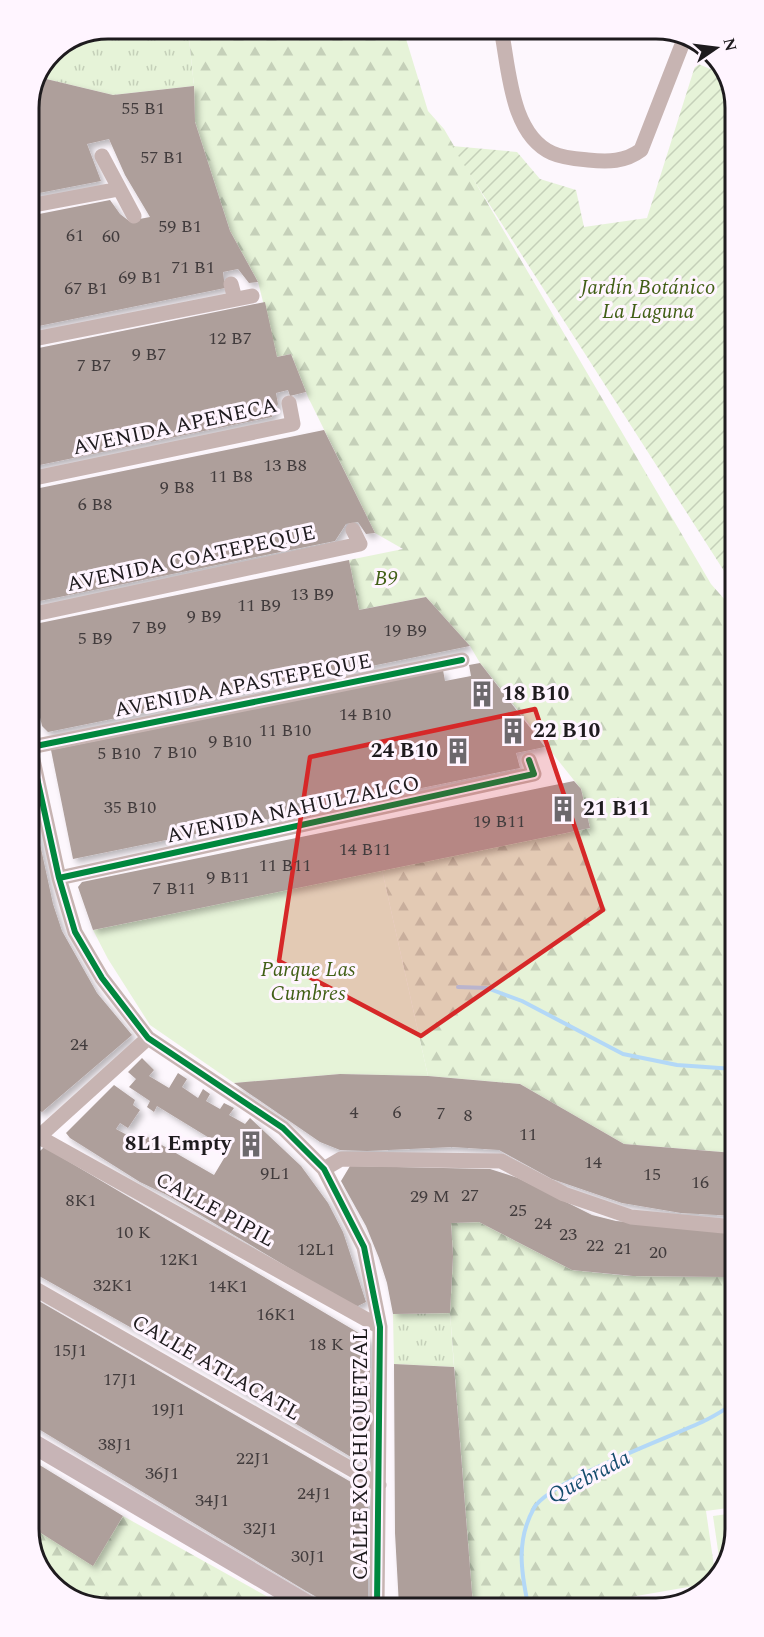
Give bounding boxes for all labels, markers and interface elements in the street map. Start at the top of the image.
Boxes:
north arrow [686,18,746,78]
text: N [716,35,743,54]
house number: 55 B1 [121,95,165,122]
house number: 57 B1 [140,144,184,171]
house number: 59 B1 [158,213,202,240]
house number: 61 [66,222,84,249]
house number: 60 [102,223,120,250]
house number: 71 B1 [171,254,215,281]
house number: 69 B1 [118,264,162,291]
park label: Jardín Botánico La Laguna [579,272,716,328]
house number: 67 B1 [64,275,108,302]
house number: 12 B7 [208,325,252,352]
house number: 9 B7 [132,341,166,368]
house number: 7 B7 [77,352,111,379]
street label: AVENIDA APENECA [70,390,280,464]
house number: 13 B8 [263,452,307,479]
house number: 11 B8 [209,463,253,490]
house number: 9 B8 [160,474,194,501]
house number: 6 B8 [78,491,112,518]
street label: AVENIDA COATEPEQUE [64,517,318,601]
park label: B9 [374,563,398,595]
house number: 13 B9 [290,581,334,608]
house number: 11 B9 [237,592,281,619]
house number: 9 B9 [187,603,221,630]
house number: 7 B9 [132,614,166,641]
house number: 19 B9 [383,617,427,644]
house number: 5 B9 [78,625,112,652]
street label: AVENIDA APASTEPEQUE [112,645,374,727]
place label: 18 B10 [502,678,569,710]
building icon: 18 B10 [467,679,497,709]
house number: 14 B10 [339,701,391,728]
place label: 22 B10 [533,715,600,747]
building icon: 22 B10 [498,716,528,746]
house number: 11 B10 [259,717,311,744]
house number: 9 B10 [208,728,252,755]
place label: 24 B10 [371,735,438,767]
building icon: 24 B10 [443,736,473,766]
house number: 7 B10 [153,739,197,766]
house number: 5 B10 [97,740,141,767]
street label: AVENIDA NAHULZALCO [163,768,423,852]
place label: 21 B11 [583,793,650,825]
house number: 35 B10 [104,794,156,821]
building icon: 21 B11 [548,794,578,824]
house number: 19 B11 [473,808,525,835]
house number: 14 B11 [339,836,391,863]
house number: 11 B11 [259,852,311,879]
house number: 9 B11 [206,864,250,891]
house number: 7 B11 [152,875,196,902]
park label: Parque Las Cumbres [260,954,356,1010]
house number: 24 [70,1031,88,1058]
house number: 4 [350,1099,359,1126]
house number: 6 [393,1099,402,1126]
house number: 7 [437,1100,446,1127]
house number: 8 [464,1102,473,1129]
house number: 11 [519,1121,537,1148]
place label: 8L1 Empty [125,1128,232,1160]
building icon: 8L1 Empty [236,1129,266,1159]
house number: 14 [584,1149,602,1176]
house number: 9L1 [260,1160,290,1187]
house number: 15 [643,1161,661,1188]
street label: CALLE PIPIL [149,1164,281,1256]
house number: 16 [691,1169,709,1196]
house number: 27 [461,1182,479,1209]
house number: 29 M [410,1183,450,1210]
house number: 8K1 [66,1187,96,1214]
house number: 25 [509,1197,527,1224]
house number: 24 [534,1210,552,1237]
house number: 10 K [115,1219,151,1246]
house number: 23 [559,1221,577,1248]
house number: 22 [586,1232,604,1259]
house number: 21 [614,1235,632,1262]
house number: 12L1 [297,1236,335,1263]
house number: 20 [649,1239,667,1266]
house number: 12K1 [159,1246,199,1273]
house number: 32K1 [93,1272,133,1299]
house number: 14K1 [208,1273,248,1300]
house number: 16K1 [256,1301,296,1328]
street label: CALLE ATLACATL [126,1307,306,1429]
street label: CALLE XOCHIQUETZAL [345,1328,377,1580]
house number: 18 K [308,1331,344,1358]
house number: 15J1 [53,1337,87,1364]
house number: 17J1 [103,1366,137,1393]
house number: 19J1 [151,1396,185,1423]
house number: 38J1 [98,1431,132,1458]
water label: Quebrada [542,1441,636,1513]
house number: 22J1 [236,1445,270,1472]
house number: 36J1 [145,1460,179,1487]
house number: 24J1 [297,1480,331,1507]
house number: 34J1 [195,1487,229,1514]
house number: 32J1 [243,1515,277,1542]
house number: 30J1 [291,1543,325,1570]

